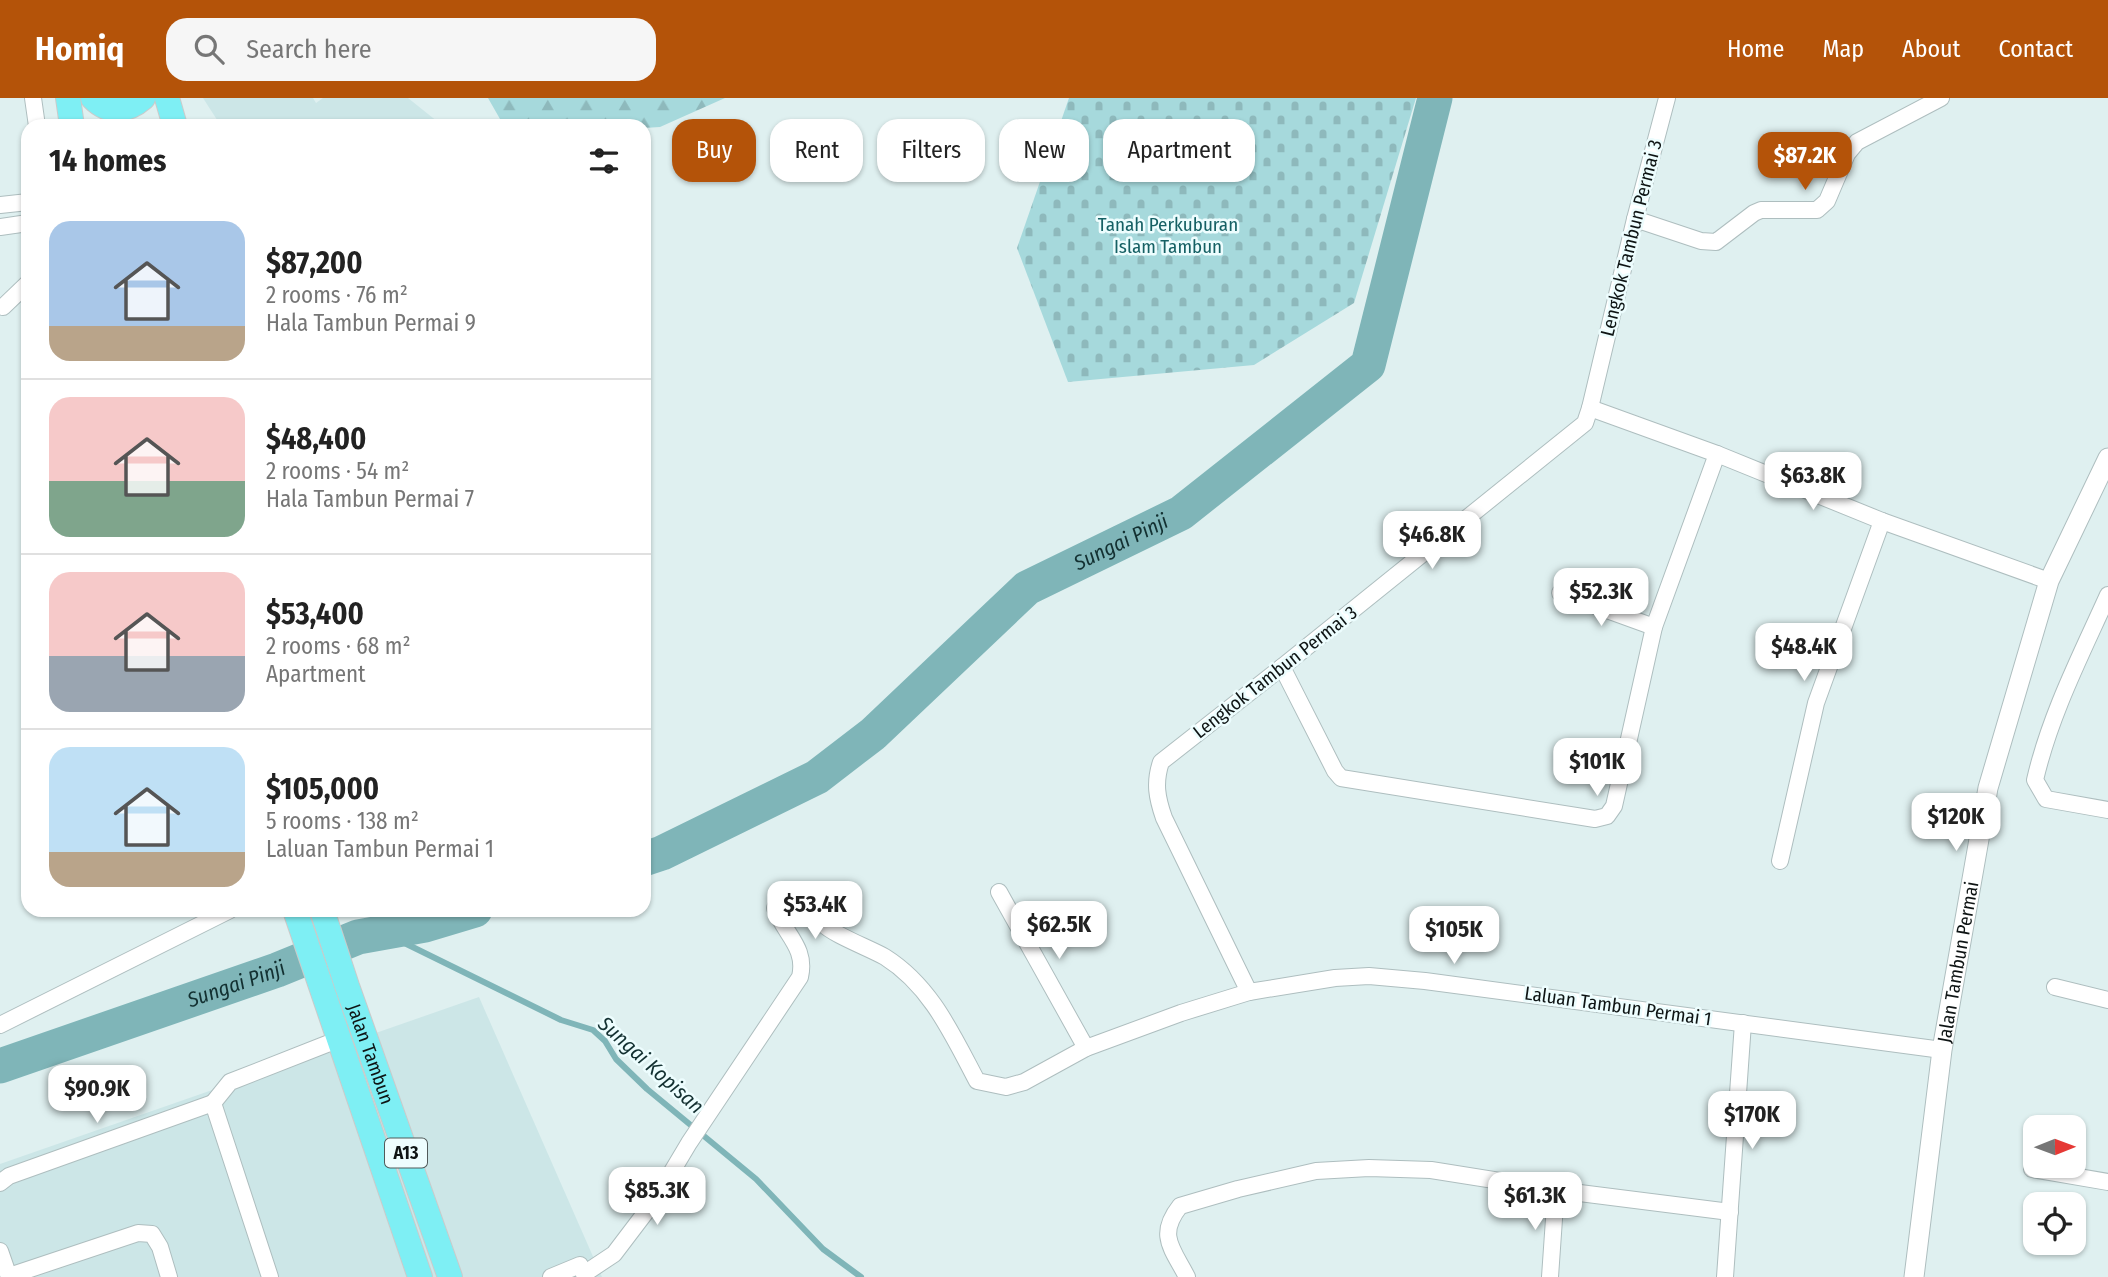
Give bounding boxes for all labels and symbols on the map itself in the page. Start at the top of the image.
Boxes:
pin: $87.2K [1748,132,1862,192]
street label: Lengkok Tambun Permai 3 [1595,137,1667,339]
park label: Tanah Perkuburan Islam Tambun [1098,213,1238,258]
pin: $63.8K [1756,452,1870,512]
water label: Sungai Pinji [1069,508,1173,577]
pin: $46.8K [1375,512,1489,571]
pin: $52.3K [1544,568,1658,628]
street label: Lengkok Tambun Permai 3 [1188,601,1362,743]
pin: $48.4K [1747,624,1861,683]
pin: $101K [1548,738,1646,798]
pin: $120K [1907,794,2005,853]
street label: Jalan Tambun Permai [1932,880,1983,1045]
pin: $53.4K [758,882,872,941]
pin: $62.5K [1002,902,1116,961]
pin: $105K [1405,906,1503,966]
water label: Sungai Pinji [183,955,290,1013]
street label: Laluan Tambun Permai 1 [1523,982,1713,1030]
street label: Jalan Tambun [343,1001,399,1107]
water label: Sungai Kopisan [592,1010,709,1119]
pin: $90.9K [40,1066,154,1125]
pin: $170K [1703,1091,1801,1151]
north arrow [2023,1115,2086,1178]
road number: A13 [385,1138,427,1168]
pin: $85.3K [600,1168,714,1227]
pin: $61.3K [1478,1172,1592,1232]

